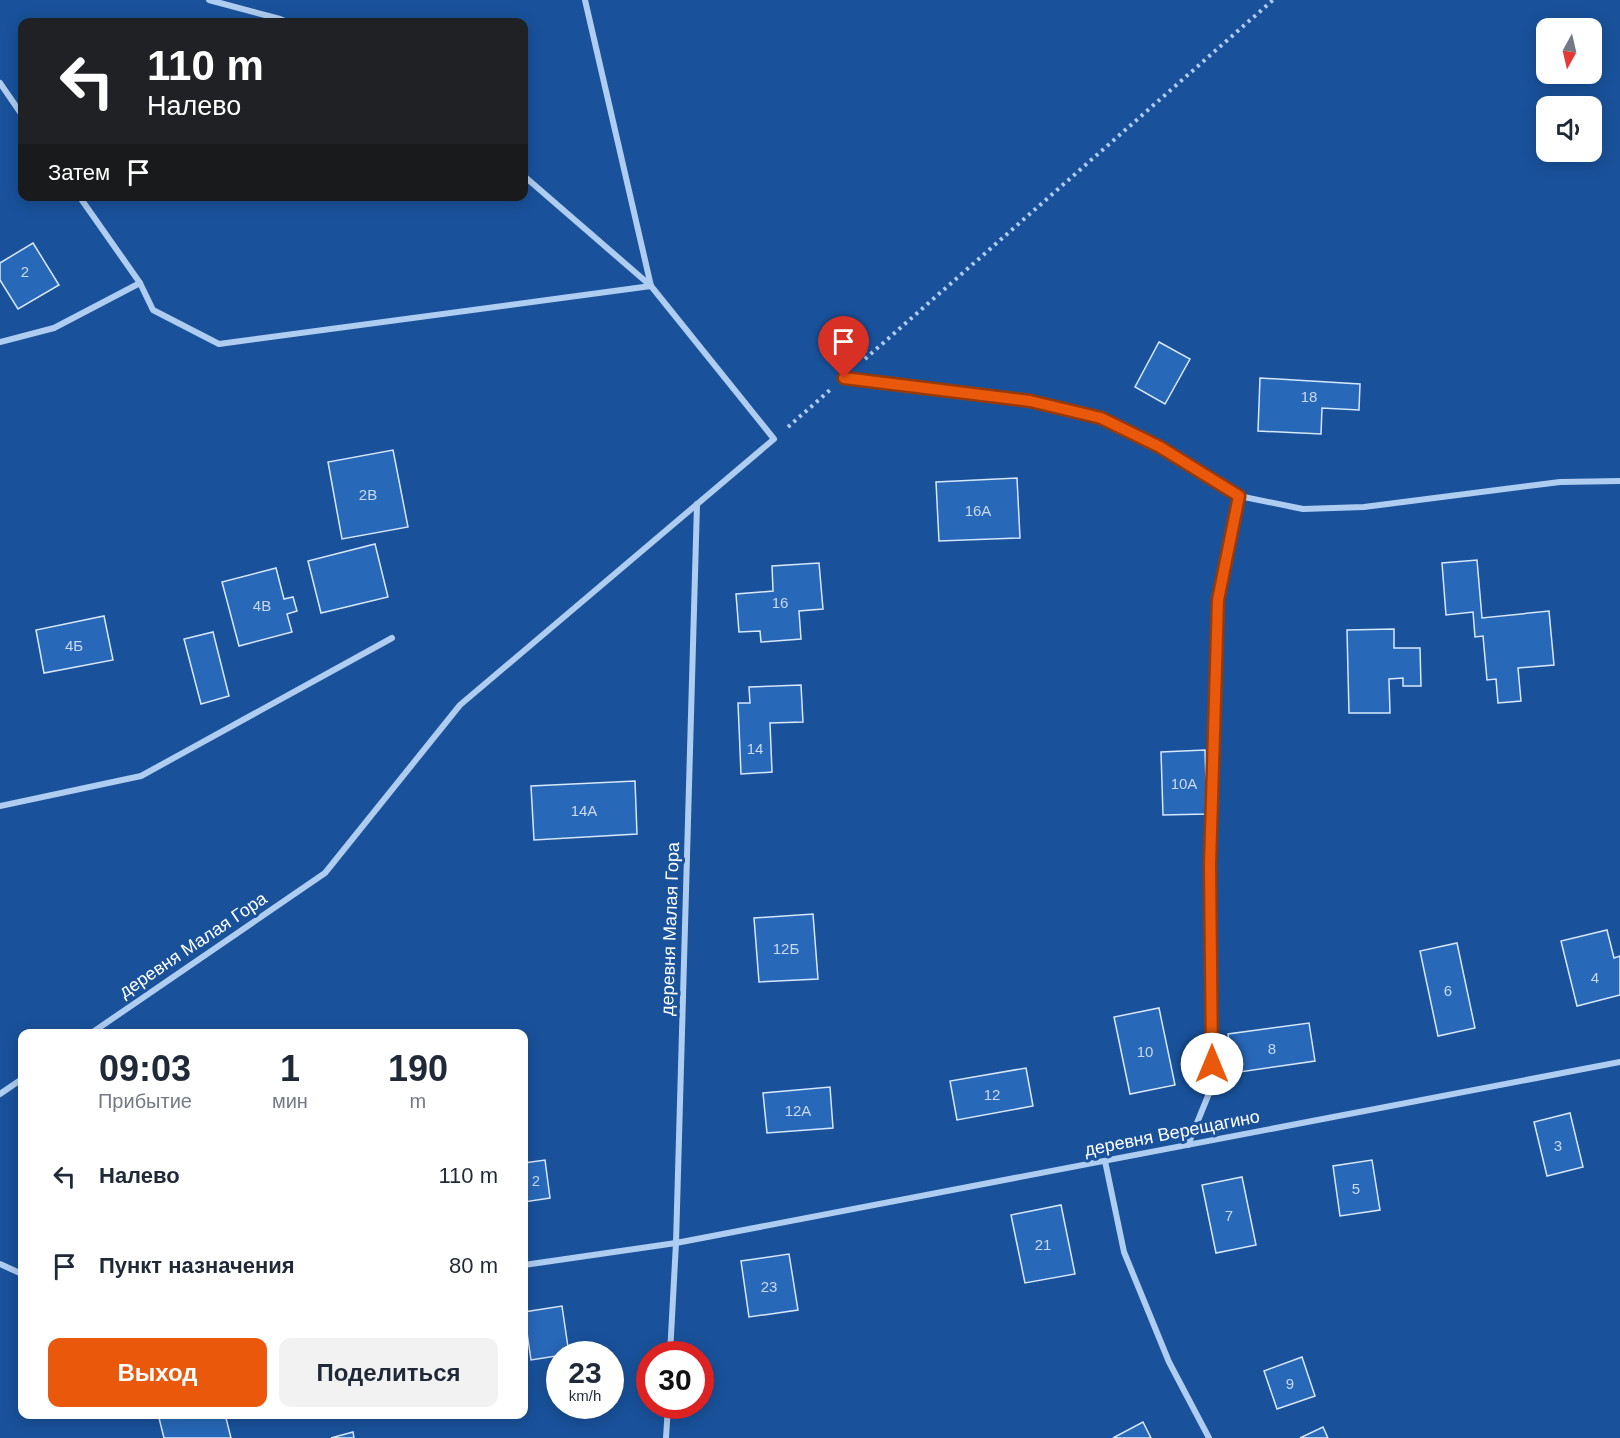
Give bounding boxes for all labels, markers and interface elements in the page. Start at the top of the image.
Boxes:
north arrow [1536,18,1602,84]
map controls [1536,18,1602,162]
icon: left [48,42,126,120]
text: 110 m [147,42,264,89]
text: Налево [147,91,241,121]
button: sound [1536,96,1602,162]
icon: arrive [122,156,155,189]
text: Затем [48,160,110,185]
house number: 2 [21,263,29,280]
pin [818,316,869,378]
icon: arrive [827,325,860,358]
house number: 18 [1301,388,1317,405]
house number: 2В [359,486,377,503]
house number: 16А [965,502,991,519]
house number: 16 [772,594,788,611]
house number: 4В [253,597,271,614]
house number: 4Б [65,637,83,654]
house number: 14 [747,740,763,757]
house number: 10А [1171,775,1197,792]
house number: 14А [571,802,597,819]
street label: деревня Малая Гора [657,841,683,1016]
street label: деревня Малая Гора [115,888,271,1002]
house number: 12Б [773,940,799,957]
house number: 4 [1591,969,1599,986]
house number: 6 [1444,982,1452,999]
position arrow [1180,1032,1244,1096]
house number: 8 [1268,1040,1276,1057]
house number: 10 [1137,1043,1153,1060]
text: 09:03 [99,1048,191,1089]
text: 1 [280,1048,300,1089]
text: 190 [388,1048,448,1089]
house number: 12 [984,1086,1000,1103]
text: Прибытие [98,1090,192,1112]
text: мин [272,1090,308,1112]
text: m [410,1090,426,1112]
house number: 12А [785,1102,811,1119]
street label: деревня Верещагино [1083,1106,1261,1160]
house number: 3 [1554,1137,1562,1154]
icon: left [48,1160,81,1193]
text: Налево [99,1163,180,1188]
text: 110 m [438,1163,498,1188]
house number: 2 [532,1172,540,1189]
house number: 5 [1352,1180,1360,1197]
house number: 7 [1225,1207,1233,1224]
house number: 21 [1035,1236,1051,1253]
icon: arrive [48,1250,81,1283]
text: Пункт назначения [99,1253,295,1278]
text: 80 m [449,1253,498,1278]
house number: 23 [761,1278,777,1295]
button: Выход [48,1338,267,1407]
button: Поделиться [279,1338,498,1407]
speed limit sign: 30 [636,1341,714,1419]
text: 23 [568,1356,602,1389]
house number: 9 [1286,1375,1294,1392]
text: km/h [569,1387,601,1404]

